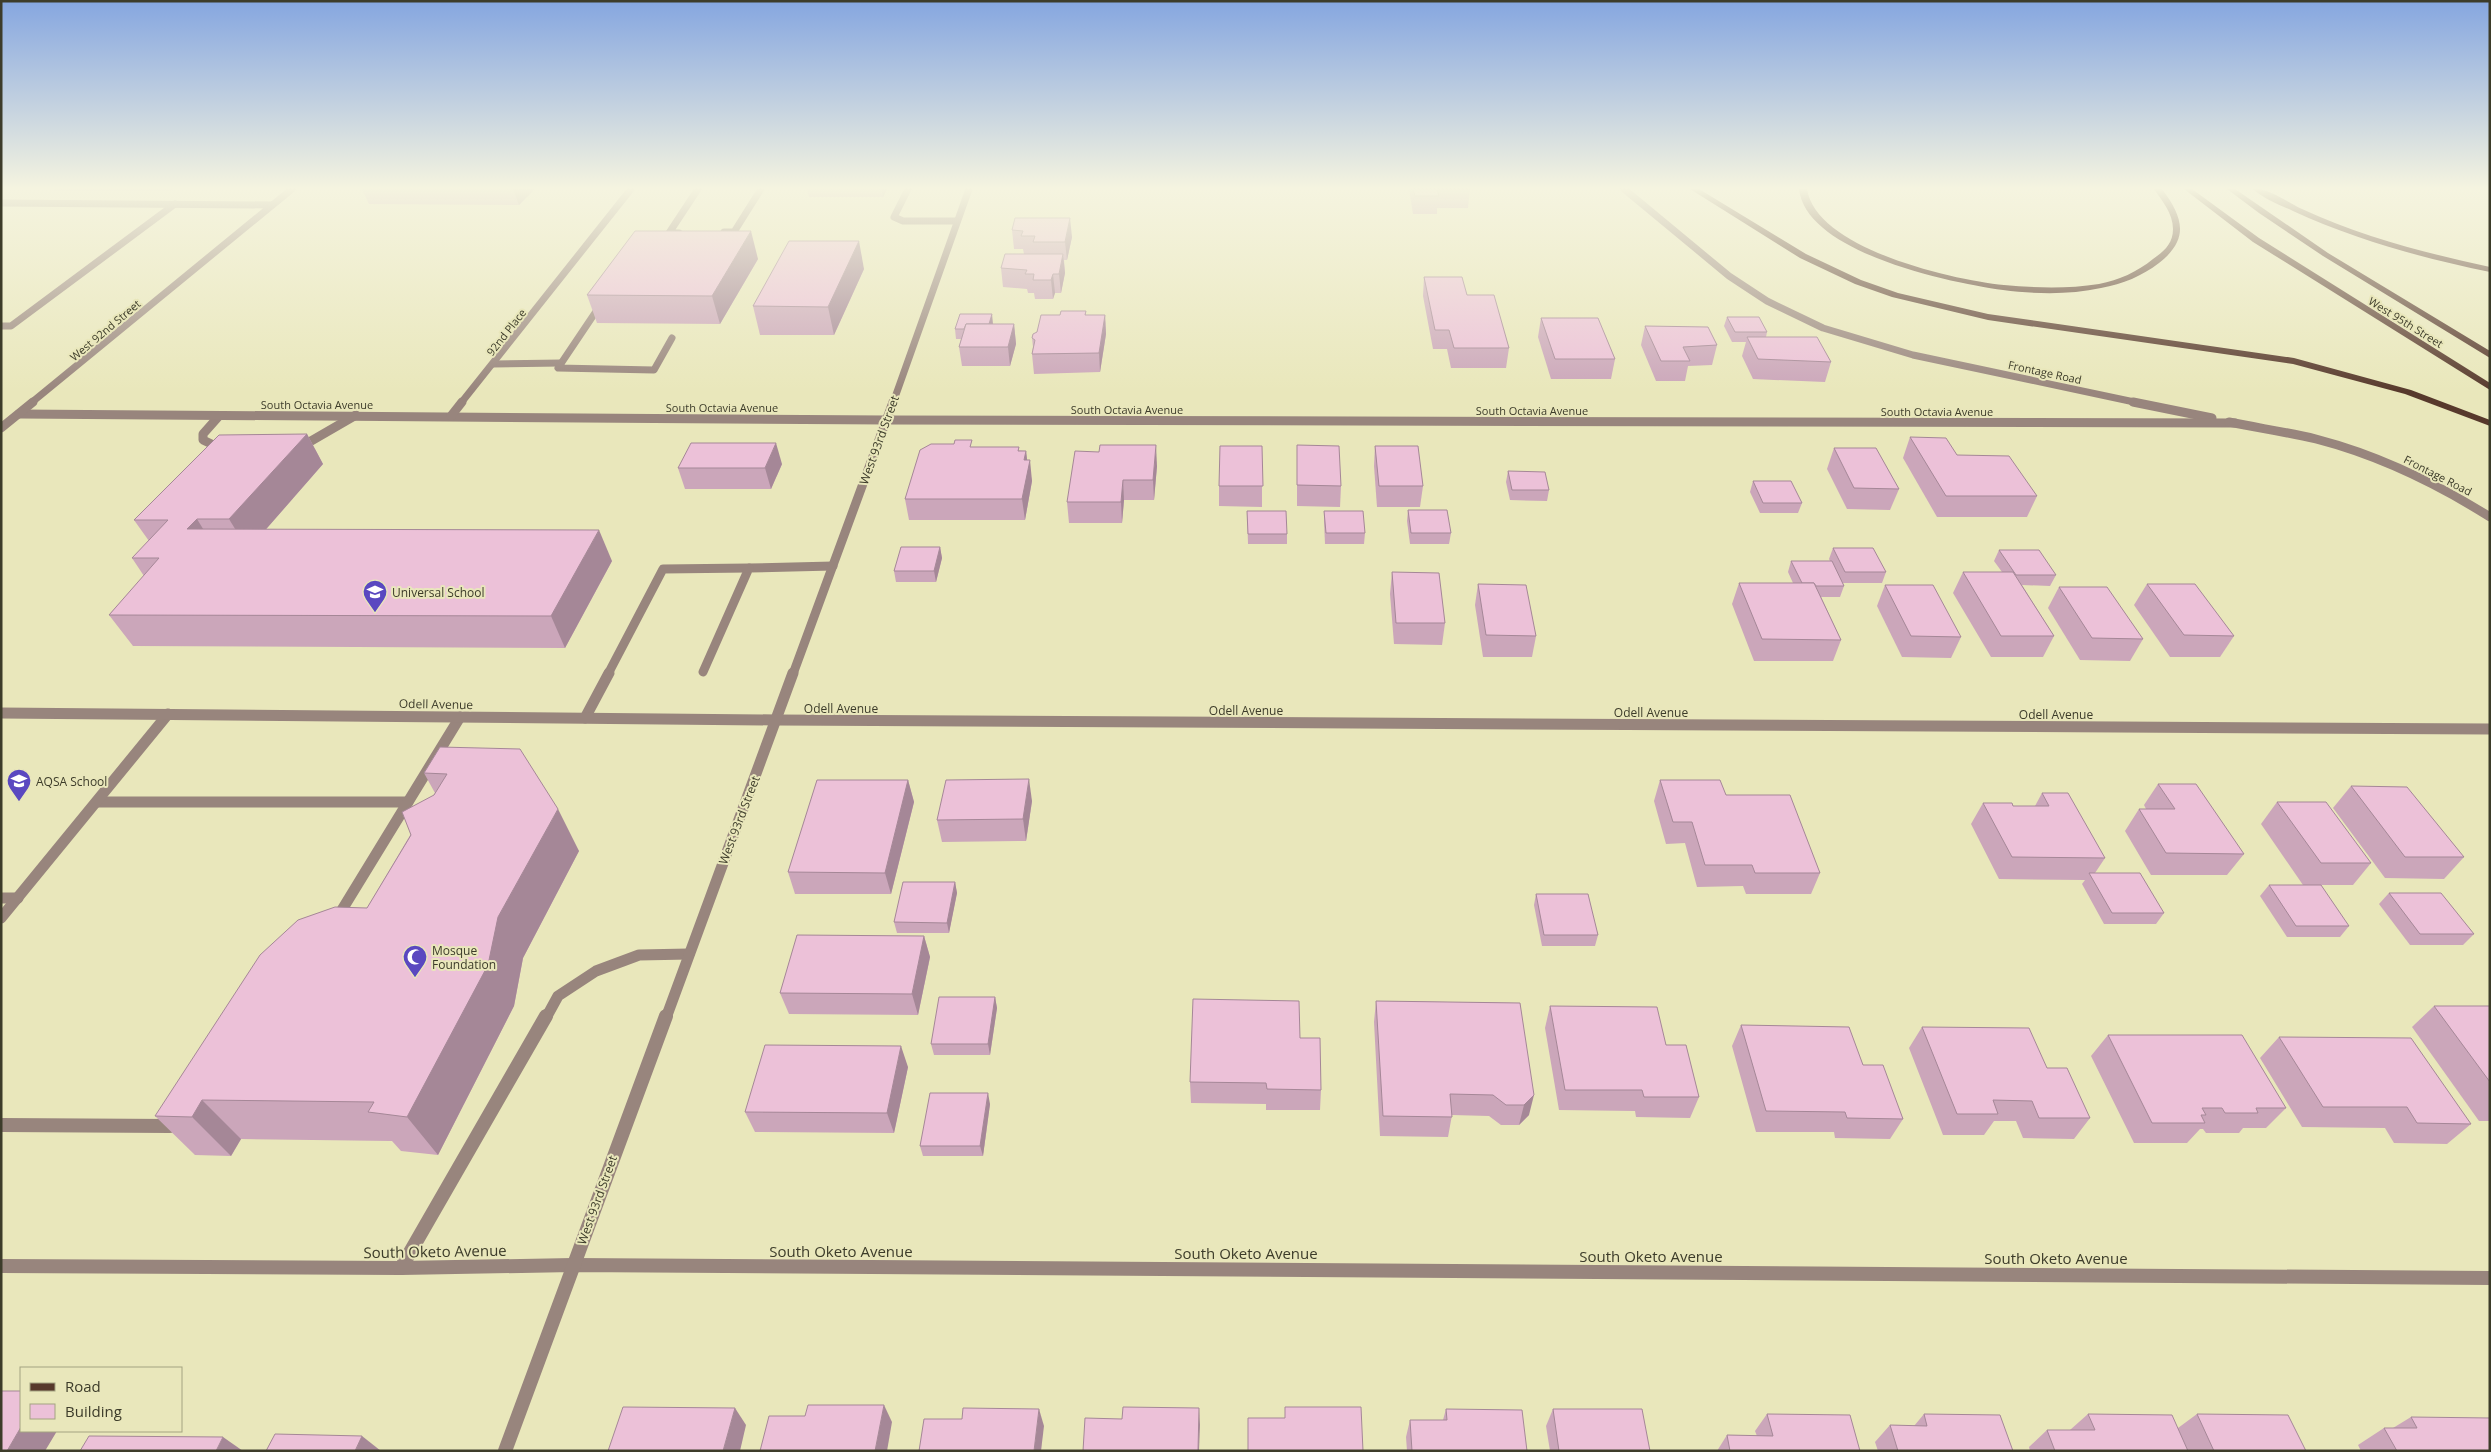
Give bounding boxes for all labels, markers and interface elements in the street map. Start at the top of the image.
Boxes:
street label: West 95th Street [2366,293,2446,351]
street label: West 92nd Street [66,296,144,364]
street label: 92nd Place [483,305,529,359]
street label: Frontage Road [2007,357,2083,387]
street label: West 93rd Street [855,393,903,487]
street label: South Octavia Avenue [261,397,373,412]
street label: South Octavia Avenue [666,400,778,415]
street label: South Octavia Avenue [1071,402,1183,417]
street label: South Octavia Avenue [1476,403,1588,418]
street label: South Octavia Avenue [1881,404,1993,419]
street label: Frontage Road [2401,451,2475,499]
school or university icon: Universal School [362,579,388,613]
place label: Universal School [392,584,484,601]
street label: Odell Avenue [399,695,474,713]
street label: Odell Avenue [804,700,878,717]
street label: Odell Avenue [1209,702,1283,719]
street label: Odell Avenue [1614,704,1688,721]
street label: Odell Avenue [2019,706,2093,723]
school or university icon: AQSA School [6,768,32,802]
place label: AQSA School [36,773,107,790]
street label: West 93rd Street [714,773,764,867]
place label: Mosque Foundation [432,942,496,973]
mosque icon: Mosque Foundation [402,944,428,978]
street label: West 93rd Street [573,1153,621,1247]
street label: South Oketo Avenue [363,1240,507,1262]
street label: South Oketo Avenue [769,1241,913,1261]
street label: South Oketo Avenue [1174,1243,1318,1263]
street label: South Oketo Avenue [1579,1246,1723,1266]
street label: South Oketo Avenue [1984,1248,2128,1268]
legend [20,1367,182,1432]
text: Road [65,1376,101,1396]
text: Building [65,1401,122,1421]

